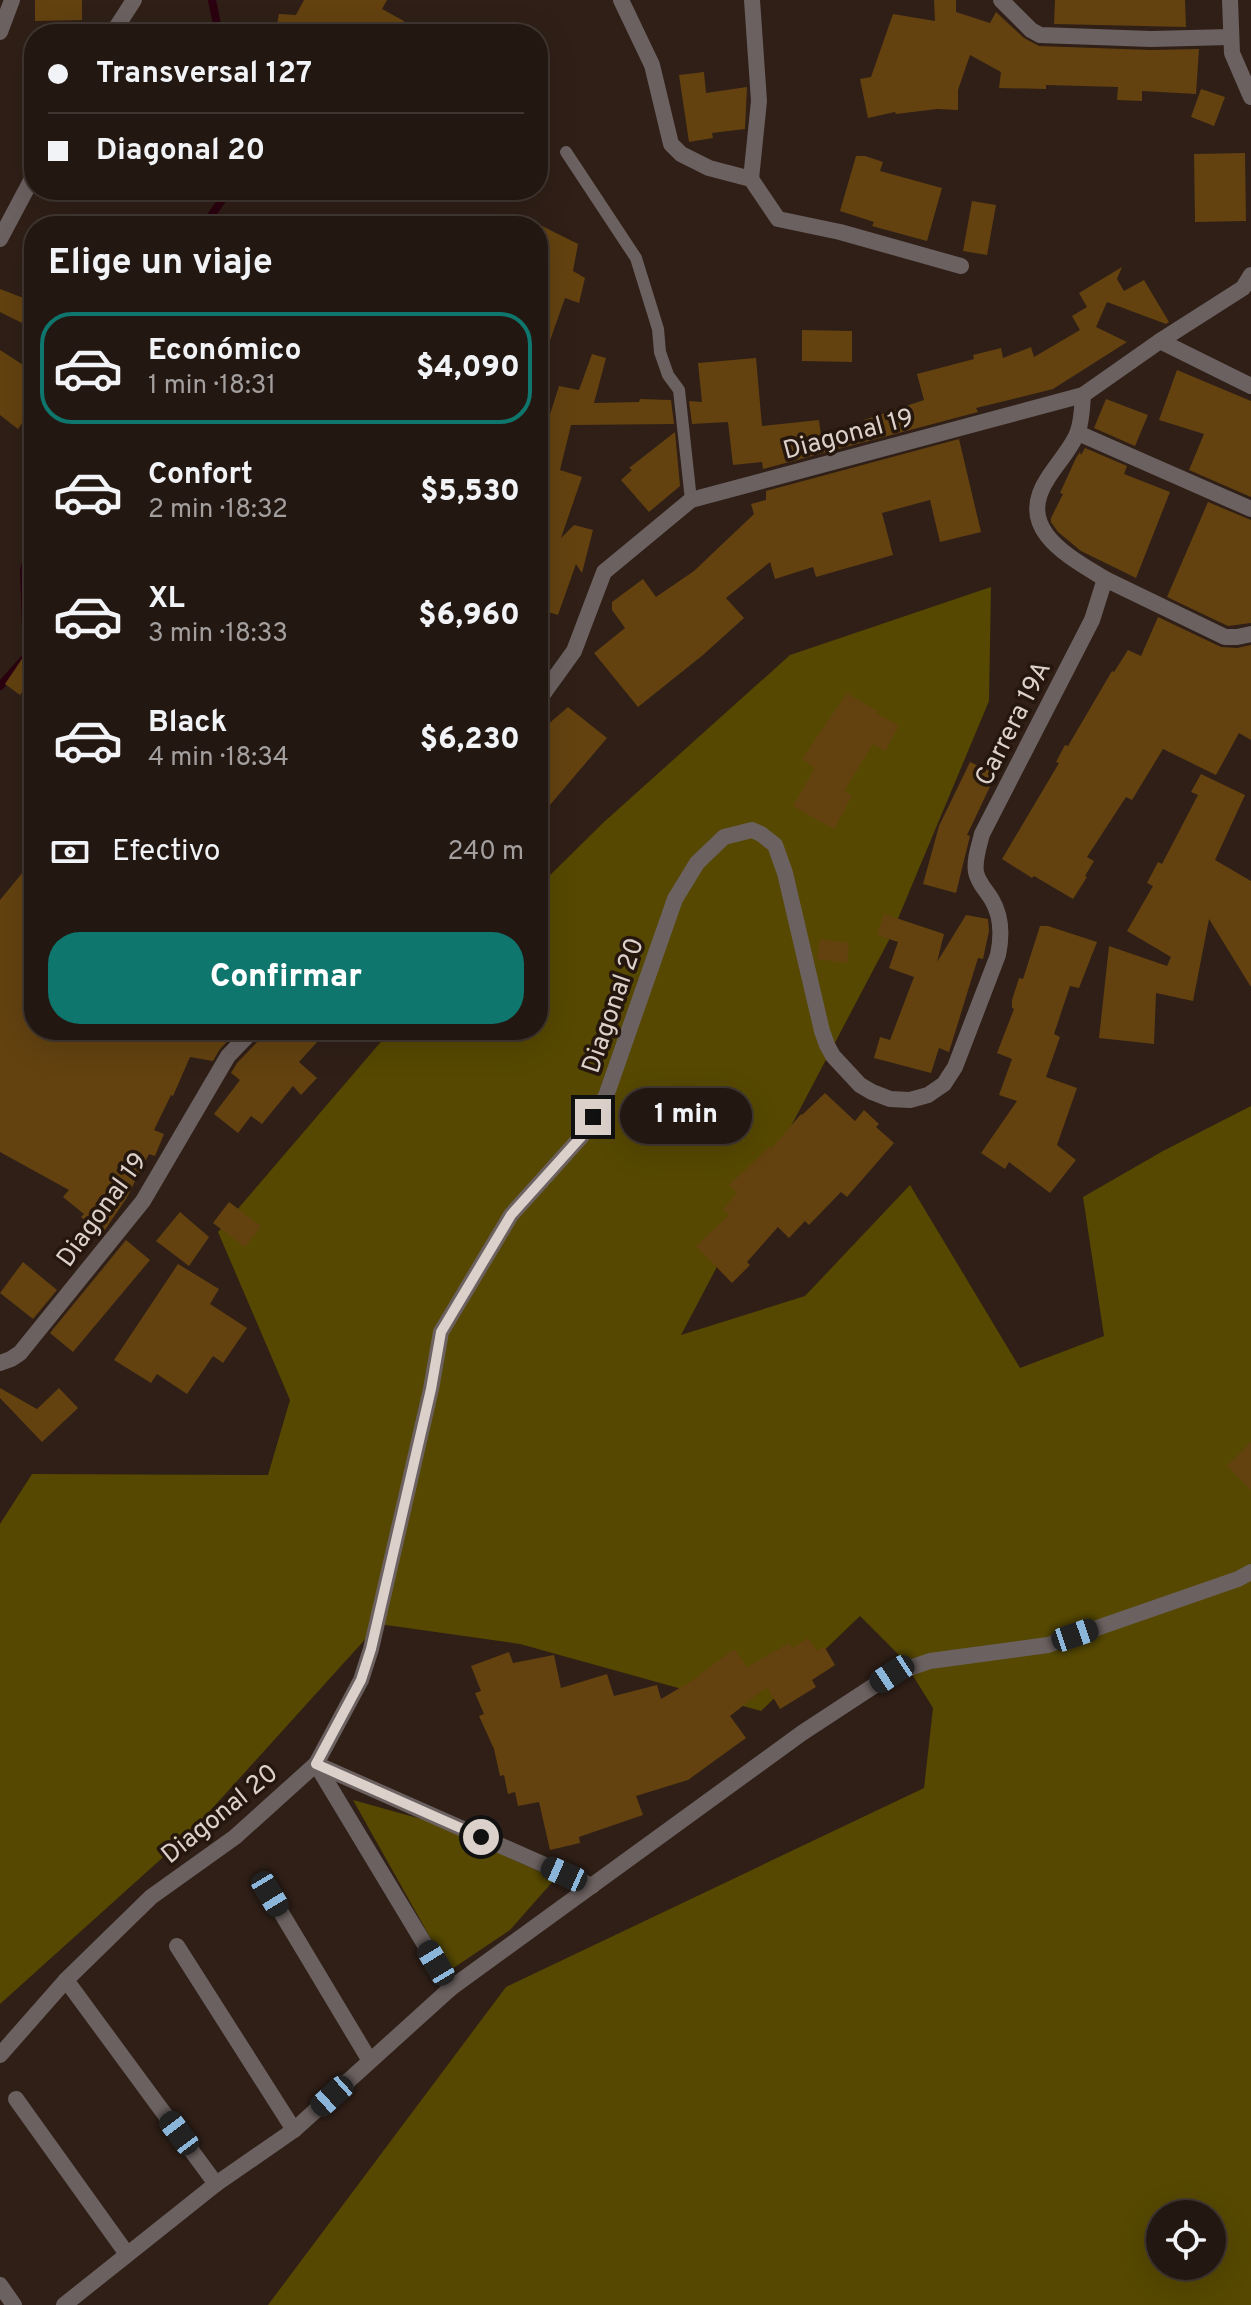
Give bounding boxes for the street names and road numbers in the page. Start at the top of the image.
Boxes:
street label: Diagonal 19 [780,402,918,469]
street label: Carrera 19A [969,656,1060,792]
street label: Diagonal 20 [576,934,653,1078]
street label: Diagonal 19 [50,1147,156,1274]
street label: Diagonal 20 [155,1758,286,1872]

